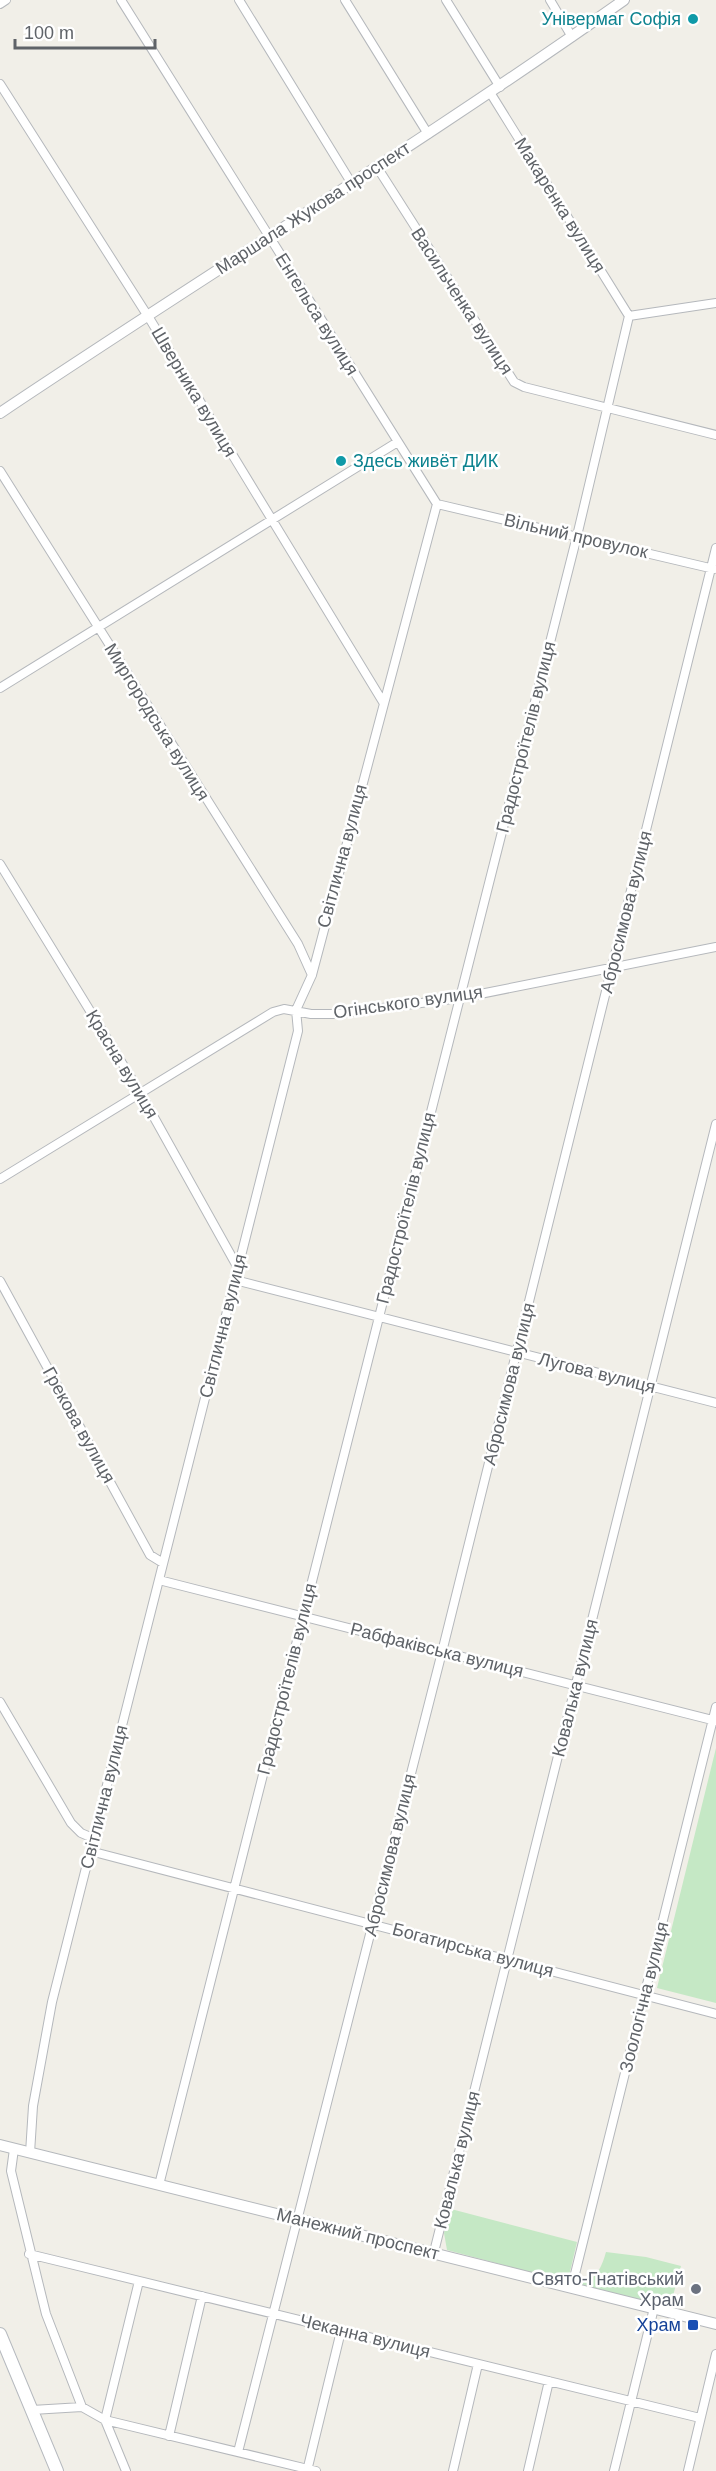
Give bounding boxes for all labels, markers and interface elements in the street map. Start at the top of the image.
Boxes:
place label: Універмаг Софія [542,9,681,29]
scale bar [15,12,154,50]
marker: Універмаг Софія [686,12,700,26]
text: 100 m [24,23,74,43]
street label: Макаренка вулиця [510,134,610,276]
street label: Маршала Жукова проспект [212,138,414,278]
street label: Васильченка вулиця [407,224,517,378]
street label: Енгельса вулиця [271,249,363,379]
street label: Шверника вулиця [147,324,241,460]
place label: Здесь живёт ДИК [353,451,499,471]
marker: Здесь живёт ДИК [334,454,348,468]
street label: Вільний провулок [502,510,650,562]
street label: Градостроїтелiв вулиця [493,639,559,835]
street label: Миргородська вулиця [100,640,214,804]
street label: Світлична вулиця [313,782,371,930]
street label: Абросимова вулиця [596,829,656,995]
street label: Огінського вулиця [332,982,484,1022]
street label: Красна вулиця [82,1006,162,1122]
street label: Градостроїтелiв вулиця [373,1110,439,1306]
street label: Світлична вулиця [195,1252,251,1400]
street label: Абросимова вулиця [479,1301,539,1467]
street label: Лугова вулиця [536,1349,658,1397]
street label: Грекова вулиця [39,1363,119,1487]
street label: Градостроїтелiв вулиця [254,1581,320,1777]
street label: Ковалька вулиця [548,1617,602,1759]
street label: Рабфаківська вулиця [348,1619,526,1681]
street label: Світлична вулиця [76,1723,132,1871]
street label: Абросимова вулиця [360,1772,420,1938]
street label: Богатирська вулиця [390,1919,556,1981]
street label: Зоологічна вулиця [616,1920,672,2074]
street label: Ковалька вулиця [430,2089,484,2231]
street label: Манежний проспект [275,2204,441,2264]
place label: Свято-Гнатівський Храм [532,2269,684,2310]
marker: Свято-Гнатівський Храм [689,2282,703,2296]
street label: Чеканна вулиця [298,2310,432,2362]
place label: Храм [637,2315,681,2335]
marker: Храм [686,2318,700,2332]

